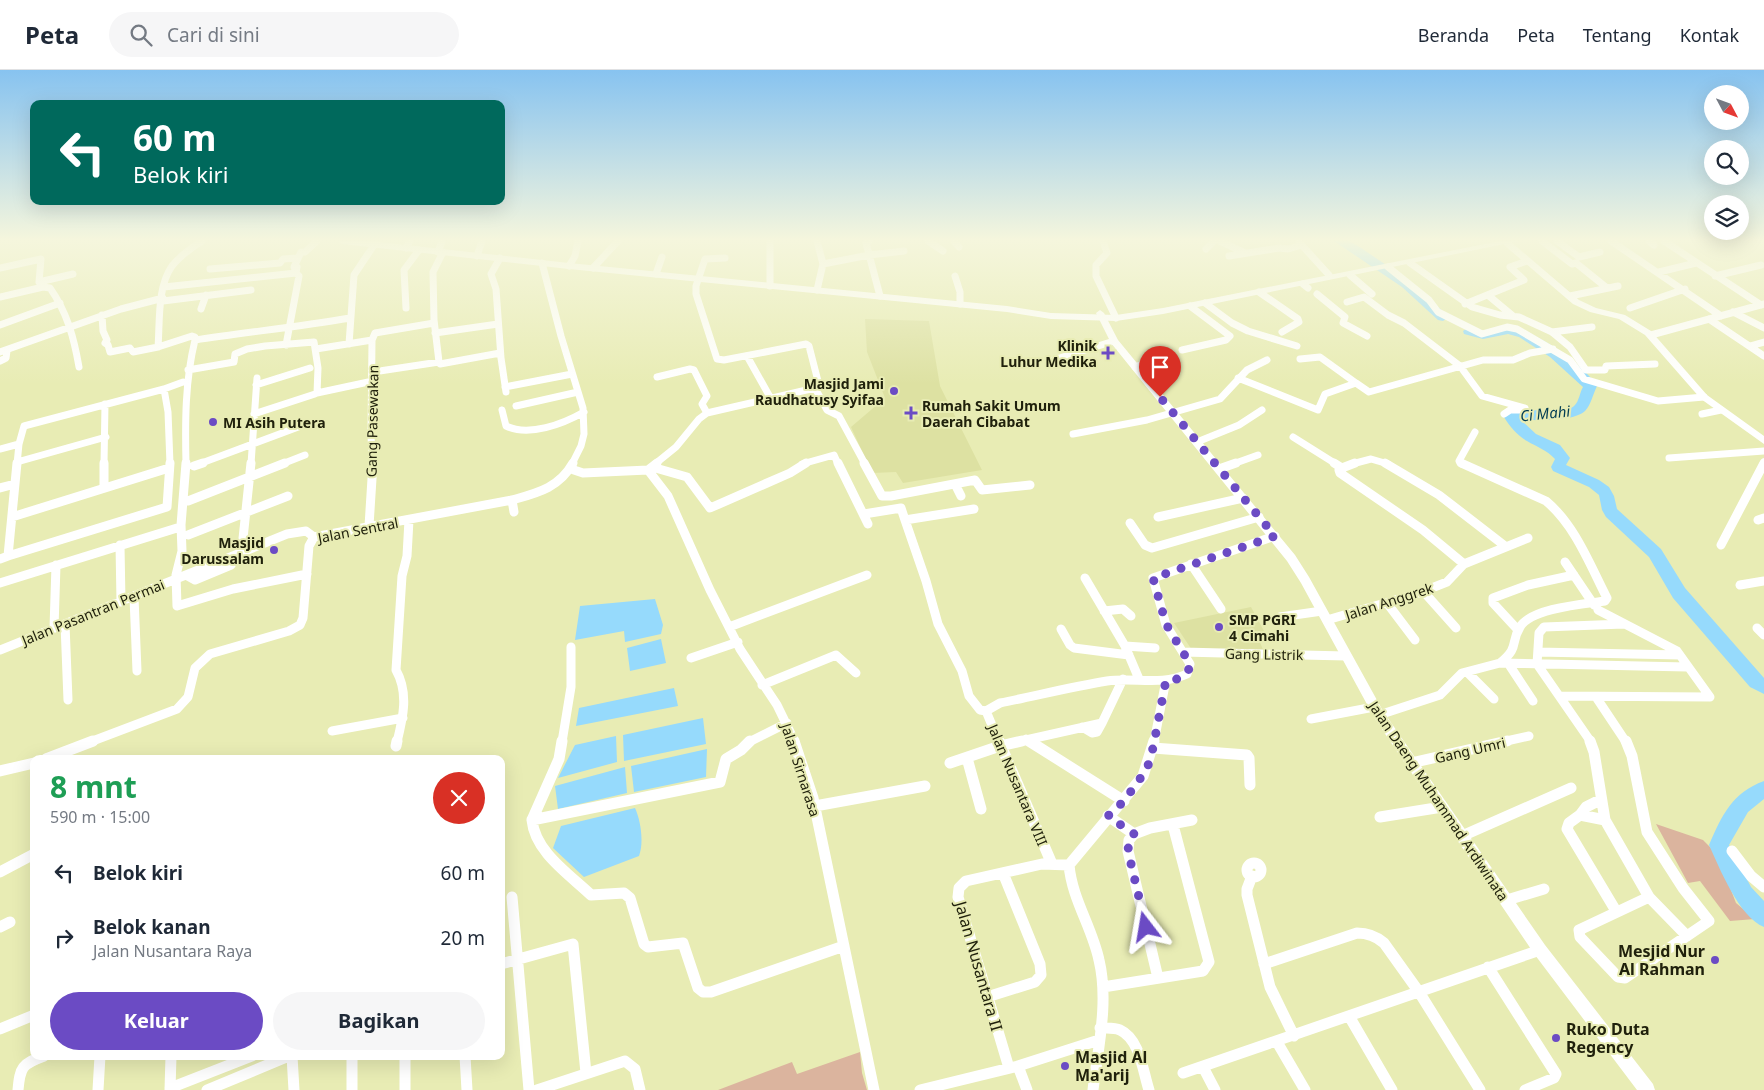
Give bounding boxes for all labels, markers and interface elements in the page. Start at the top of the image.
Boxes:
search box [109,12,459,57]
text: Peta [25,18,79,51]
icon: search [127,21,155,49]
text: Cari di sini [167,22,260,48]
text: Beranda [1418,23,1489,47]
text: Peta [1517,23,1555,47]
text: Tentang [1583,23,1652,47]
text: Kontak [1680,23,1739,47]
north arrow [1704,85,1749,130]
map controls [1704,85,1749,240]
text: 60 m [133,114,216,161]
icon: left [50,120,115,185]
button: search [1704,140,1749,185]
text: Belok kiri [133,159,228,189]
button: layers [1704,195,1749,240]
place label: Klinik Luhur Medika [1000,336,1097,371]
marker: Klinik Luhur Medika [1101,346,1115,360]
pin [1139,346,1181,397]
icon: arrive [1146,353,1174,381]
street label: Gang Pasewakan [362,365,382,477]
place label: Masjid Jami Raudhatusy Syifaa [755,374,884,409]
marker: Masjid Jami Raudhatusy Syifaa [888,385,900,397]
place label: Rumah Sakit Umum Daerah Cibabat [922,396,1061,431]
water label: Ci Mahi [1519,400,1572,426]
marker: Rumah Sakit Umum Daerah Cibabat [904,406,918,420]
place label: MI Asih Putera [223,413,326,432]
marker: MI Asih Putera [207,416,219,428]
street label: Jalan Sentral [314,513,400,548]
place label: Masjid Darussalam [181,533,264,568]
marker: Masjid Darussalam [268,544,280,556]
street label: Jalan Pasantran Permai [17,575,167,650]
street label: Jalan Anggrek [1341,578,1436,625]
place label: SMP PGRI 4 Cimahi [1229,610,1296,645]
marker: SMP PGRI 4 Cimahi [1213,621,1225,633]
street label: Gang Listrik [1225,644,1304,664]
street label: Jalan Daeng Muhammad Ardiwinata [1364,696,1513,905]
street label: Jalan Sirnarasa [776,719,825,819]
street label: Jalan Nusantara VIII [983,719,1052,849]
street label: Gang Umri [1433,733,1507,767]
text: 8 mnt [50,766,137,807]
button: close [433,772,485,824]
text: 590 m · 15:00 [50,806,150,828]
icon: left [50,859,78,887]
text: Belok kiri [93,860,183,886]
text: 60 m [441,860,485,886]
street label: Jalan Nusantara II [949,897,1008,1033]
position arrow [1119,900,1171,952]
text: Belok kanan [93,914,210,940]
icon: right [50,924,78,952]
text: 20 m [441,925,485,951]
text: Jalan Nusantara Raya [93,940,252,962]
place label: Mesjid Nur Al Rahman [1618,940,1705,980]
marker: Mesjid Nur Al Rahman [1709,954,1721,966]
button: Keluar [50,992,263,1050]
button: Bagikan [273,992,485,1050]
place label: Ruko Duta Regency [1566,1018,1650,1058]
marker: Ruko Duta Regency [1550,1032,1562,1044]
place label: Masjid Al Ma'arij [1075,1046,1147,1086]
marker: Masjid Al Ma'arij [1059,1060,1071,1072]

